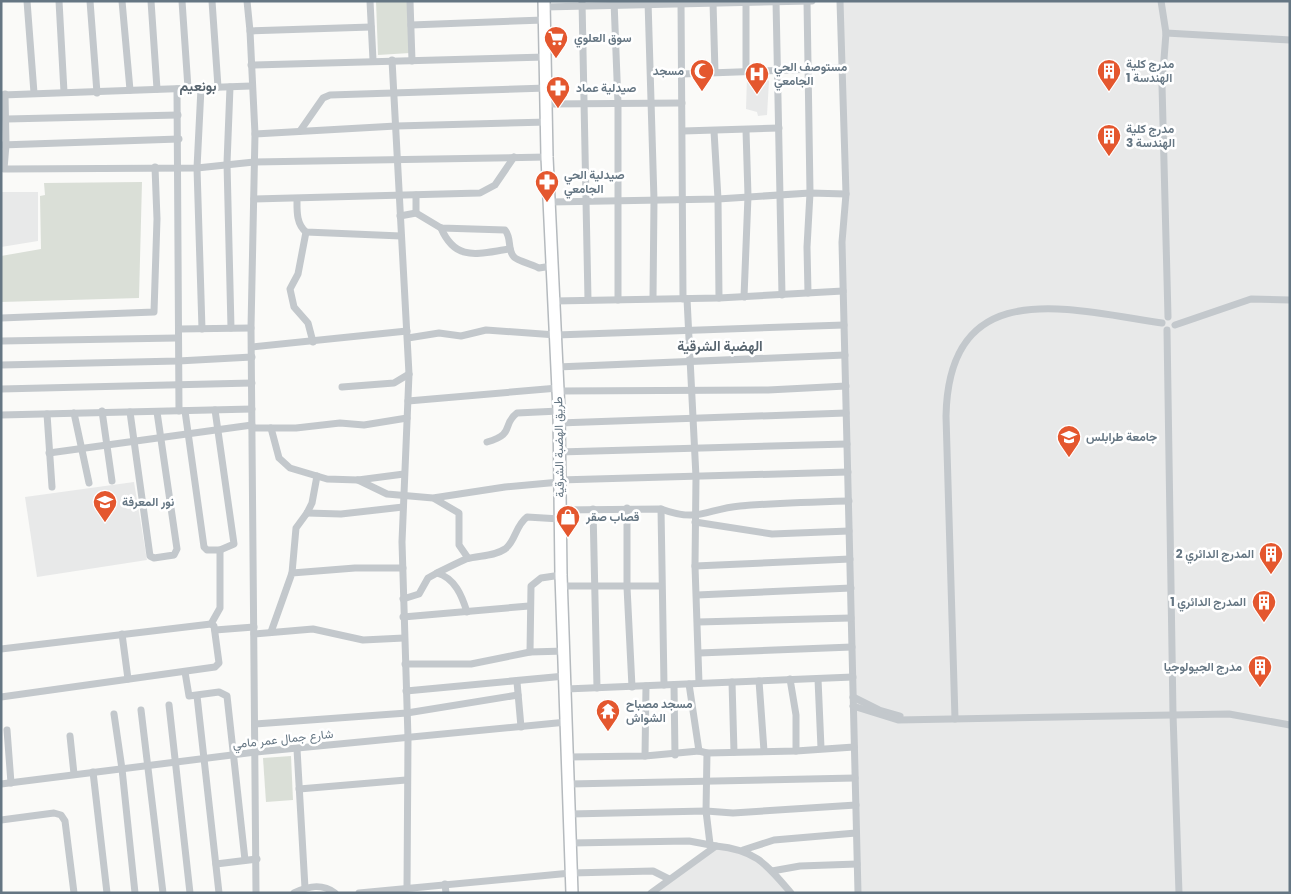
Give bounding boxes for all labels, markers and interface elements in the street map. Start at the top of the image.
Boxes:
supermarket icon: سوق العلوي [543,25,569,59]
place label: سوق العلوي [574,29,632,48]
place label: مدرج كلية الهندسة 1 [1126,55,1175,86]
mosque icon: مسجد [689,58,715,92]
place label: مستوصف الحي الجامعي [774,58,848,91]
building icon: مدرج كلية الهندسة 1 [1096,58,1122,92]
hospital icon: مستوصف الحي الجامعي [744,61,770,95]
place label: مسجد [653,62,684,79]
pharmacy icon: صيدلية عماد [545,75,571,109]
district label: بونعيم [180,76,216,96]
place label: صيدلية عماد [576,79,636,96]
place label: مدرج كلية الهندسة 3 [1126,120,1175,151]
building icon: مدرج كلية الهندسة 3 [1096,123,1122,157]
place label: صيدلية الحي الجامعي [564,166,625,199]
pharmacy icon: صيدلية الحي الجامعي [534,169,560,203]
district label: الهضبة الشرقية [677,336,763,356]
street label: طريق الهضبة الشرقية [549,396,568,498]
school or university icon: جامعة طرابلس [1056,424,1082,458]
place label: جامعة طرابلس [1086,428,1157,445]
school or university icon: نور المعرفة [92,489,118,523]
place label: نور المعرفة [122,493,175,510]
shop icon: قصاب صقر [555,504,581,538]
place label: قصاب صقر [585,508,640,525]
building icon: المدرج الدائري 2 [1258,541,1284,575]
place label: المدرج الدائري 2 [1176,545,1254,564]
building icon: المدرج الدائري 1 [1251,589,1277,623]
place label: المدرج الدائري 1 [1170,593,1246,612]
building icon: مدرج الجيولوجيا [1247,654,1273,688]
place label: مدرج الجيولوجيا [1164,658,1242,675]
place label: مسجد مصباح الشواش [626,695,693,726]
temple icon: مسجد مصباح الشواش [595,698,621,732]
street label: شارع جمال عمر مامي [232,725,334,754]

